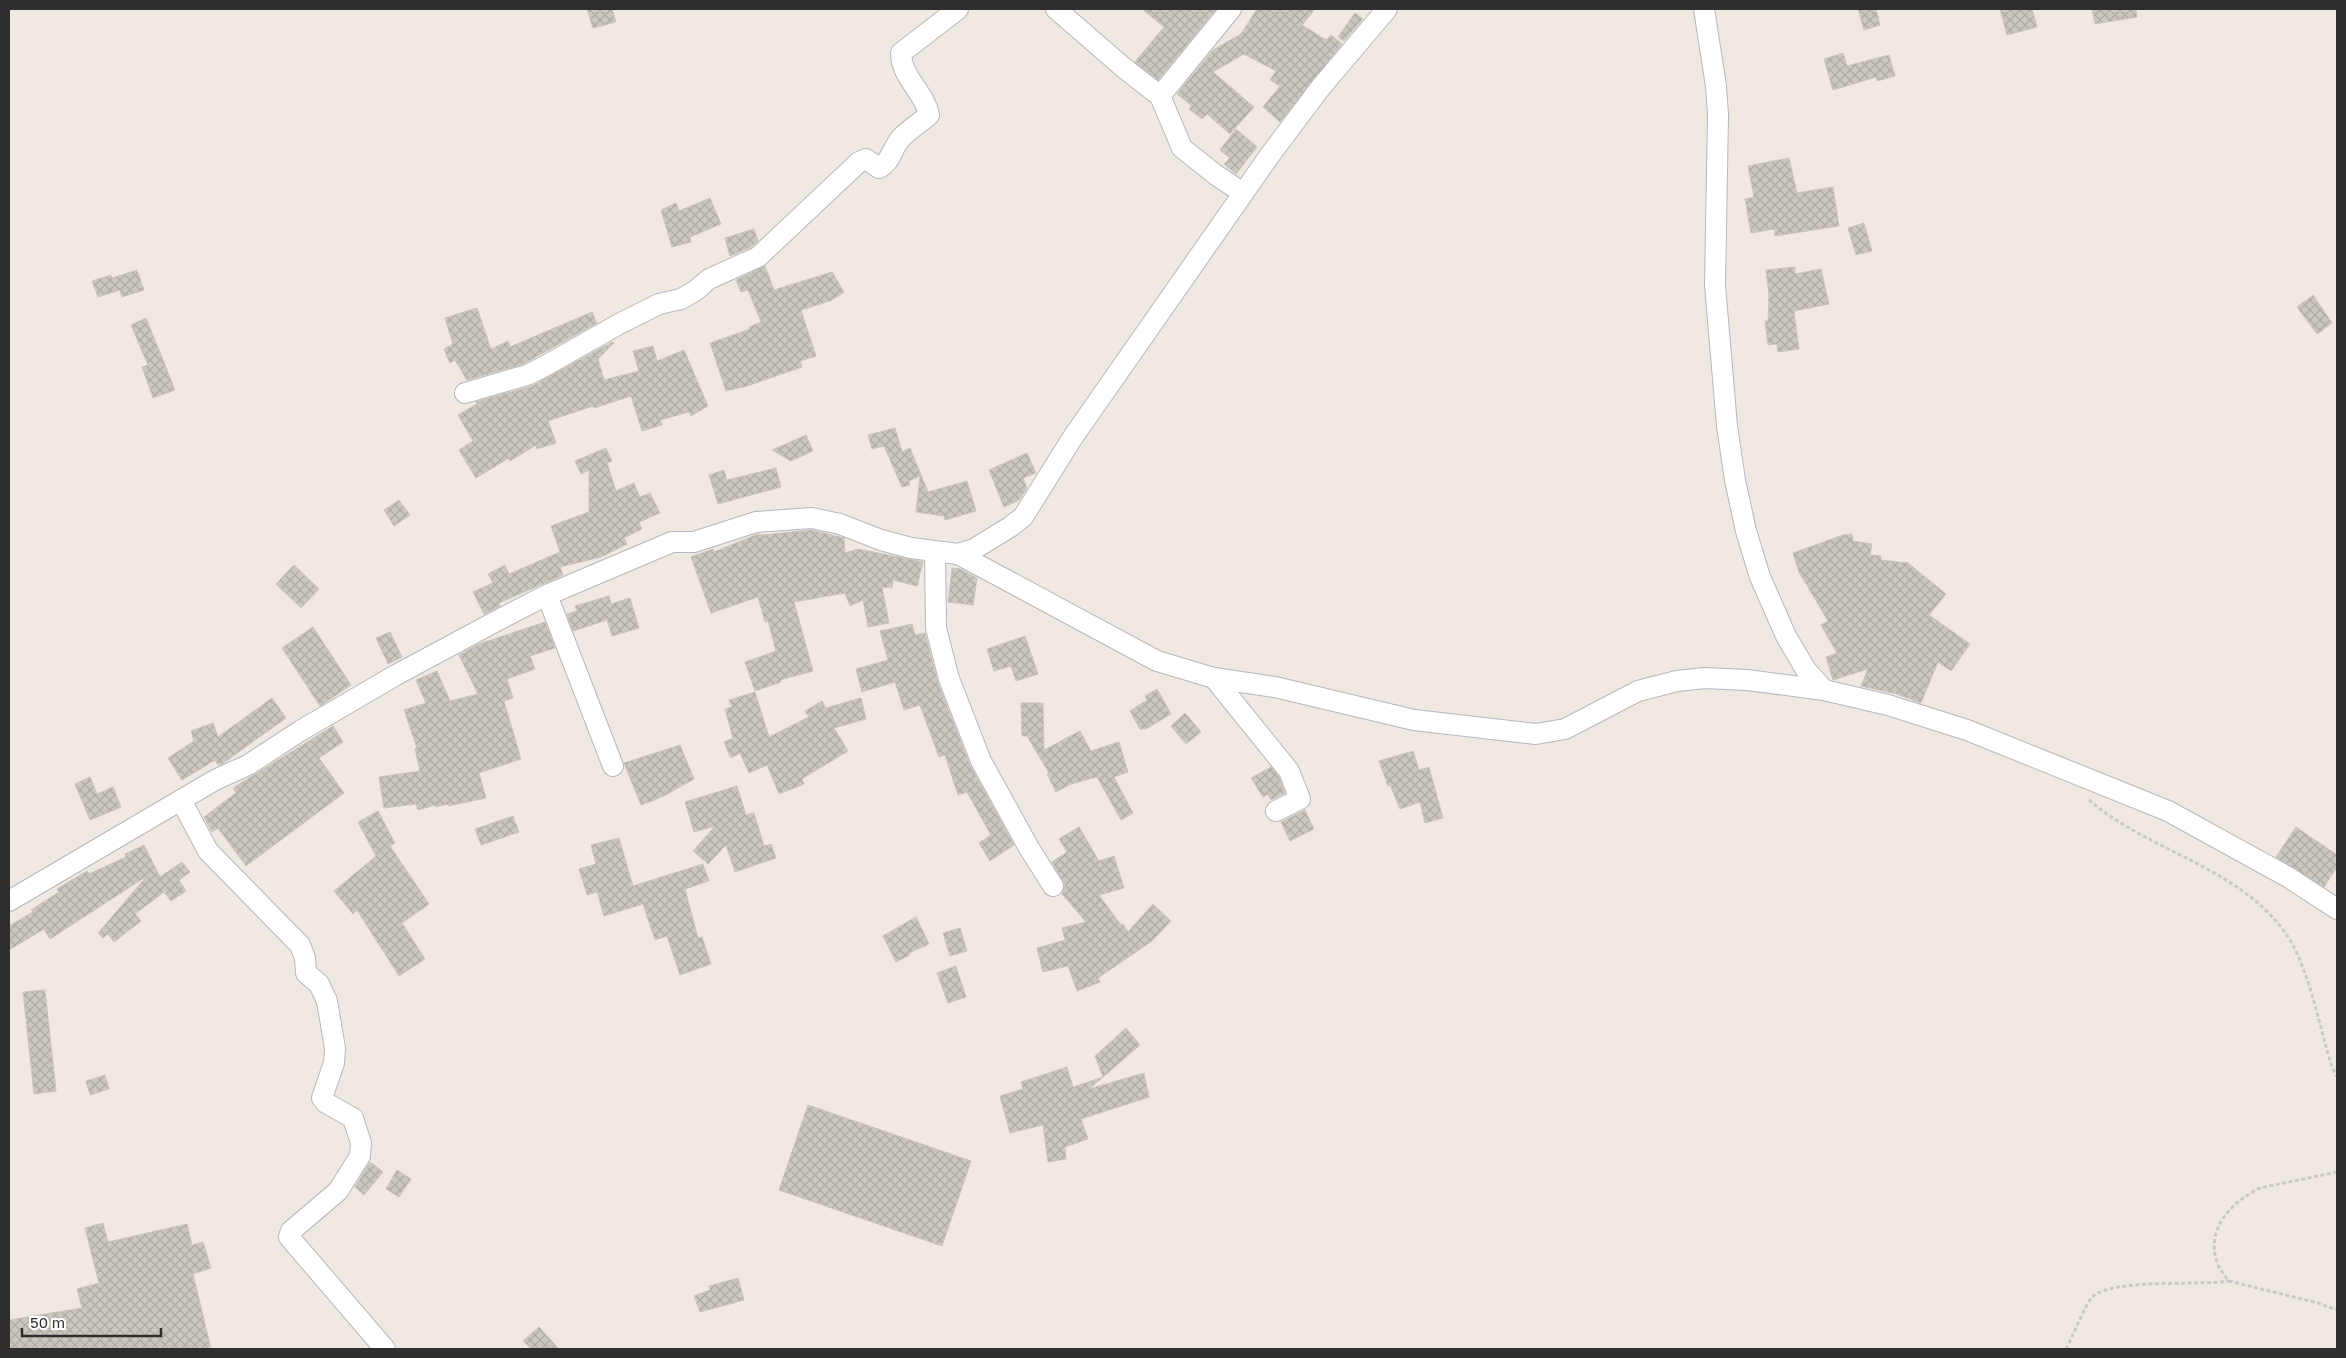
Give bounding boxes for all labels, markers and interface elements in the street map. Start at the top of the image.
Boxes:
scale bar [22,1306,161,1338]
text: 50 m [30,1313,65,1331]

